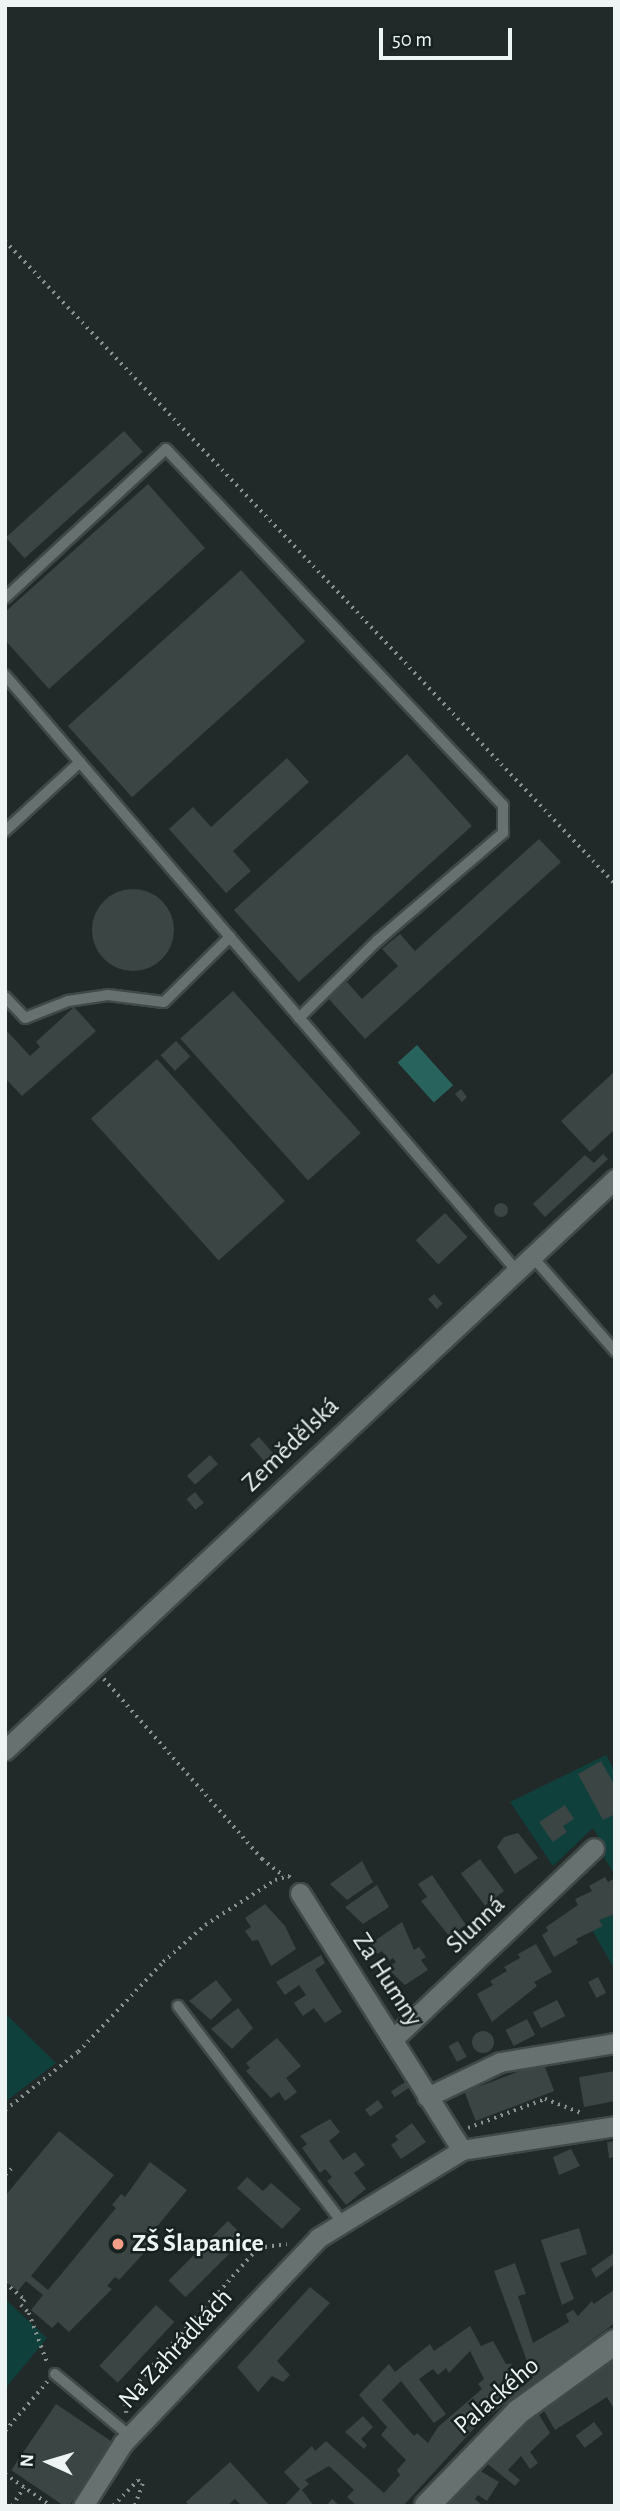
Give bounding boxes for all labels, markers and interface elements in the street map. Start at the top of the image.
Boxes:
scale bar [382,14,515,58]
text: 50 m [392,29,432,50]
street label: Zemědělská [236,1391,346,1499]
street label: Slunná [440,1889,512,1961]
street label: Za Humny [345,1927,429,2033]
place label: ZŠ Šlapanice [132,2228,264,2260]
marker: ZŠ Šlapanice [110,2236,126,2252]
street label: Na Zahrádkách [112,2282,240,2416]
street label: Palackého [448,2350,546,2442]
north arrow [14,2427,84,2497]
text: N [18,2453,37,2468]

